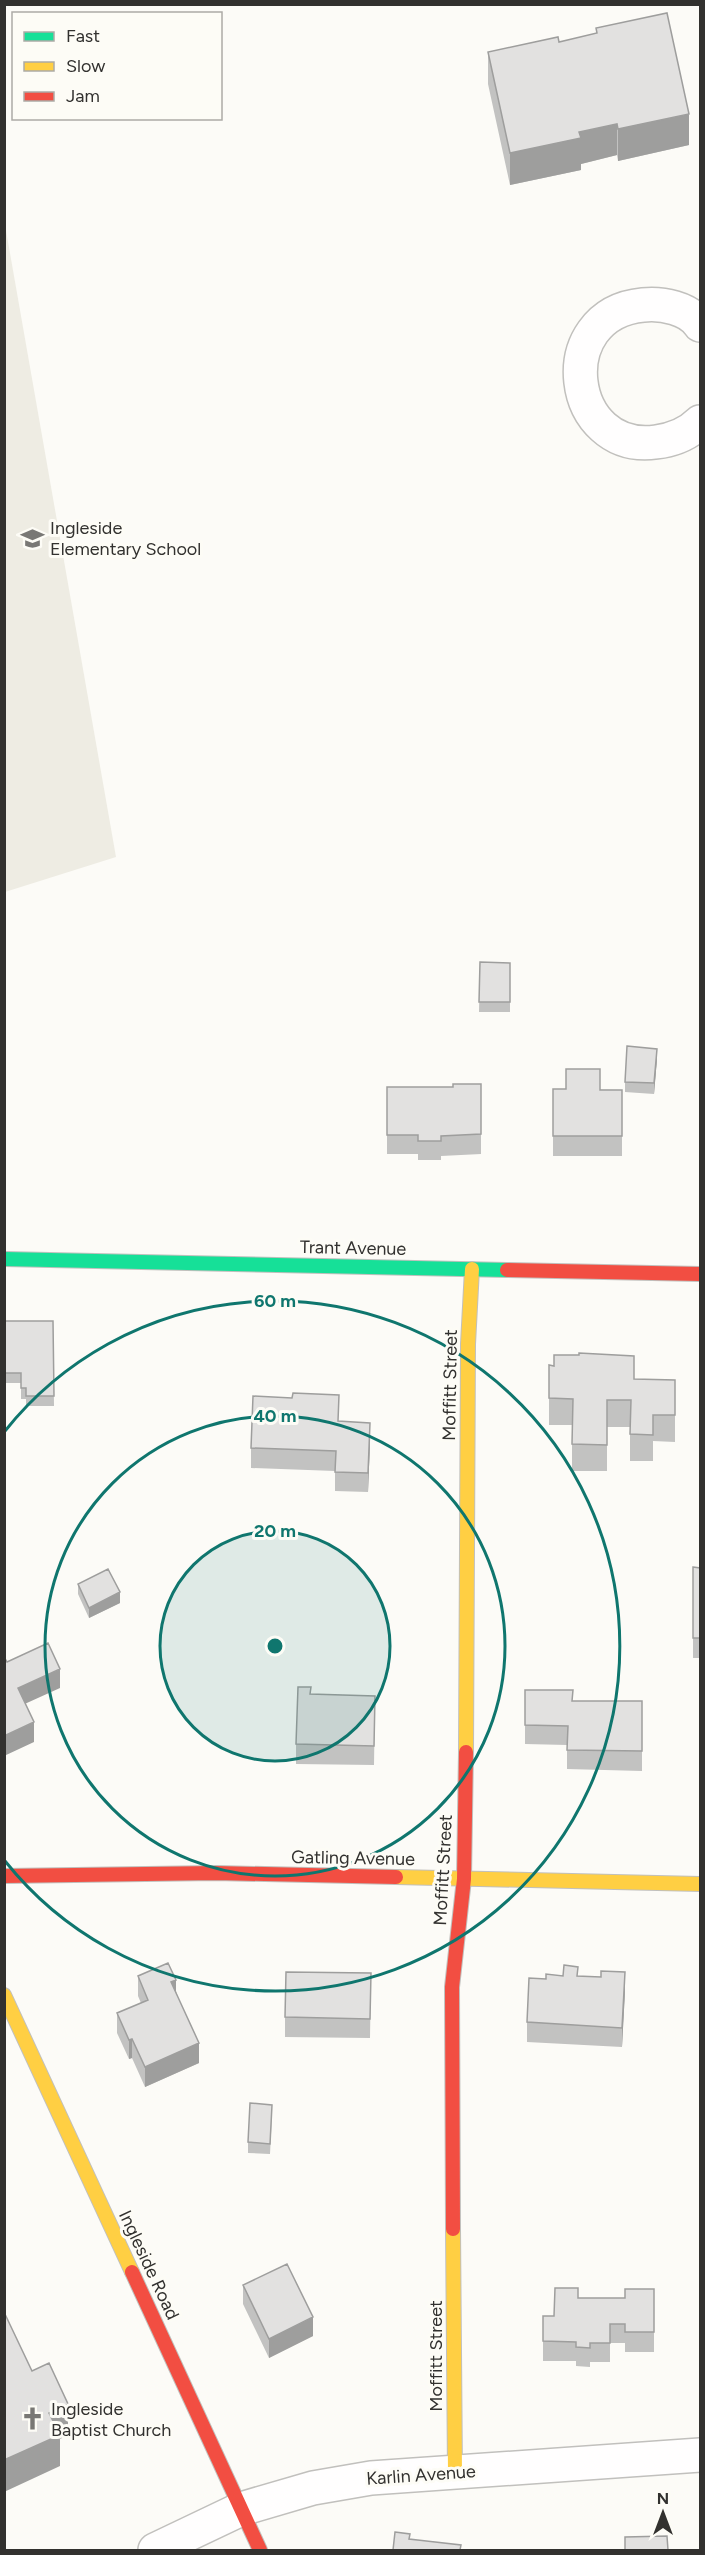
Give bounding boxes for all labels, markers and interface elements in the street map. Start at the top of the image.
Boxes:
legend [12,12,222,120]
text: Fast [66,25,100,47]
text: Slow [66,55,105,77]
text: Jam [66,85,100,107]
place label: Ingleside Elementary School [50,517,201,560]
school or university icon: Ingleside Elementary School [19,525,45,551]
street label: Trant Avenue [300,1236,407,1260]
text: 60 m [254,1290,296,1312]
street label: Moffitt Street [438,1329,462,1441]
text: 40 m [253,1405,297,1427]
text: 20 m [254,1520,296,1542]
centre of rings [265,1636,285,1656]
street label: Moffitt Street [429,1814,457,1926]
street label: Gatling Avenue [291,1846,415,1870]
street label: Ingleside Road [114,2207,184,2323]
street label: Moffitt Street [425,2300,447,2412]
place label: Ingleside Baptist Church [51,2398,171,2441]
church icon: Ingleside Baptist Church [20,2406,46,2432]
street label: Karlin Avenue [366,2460,477,2490]
north arrow [633,2483,693,2543]
text: N [657,2489,669,2508]

